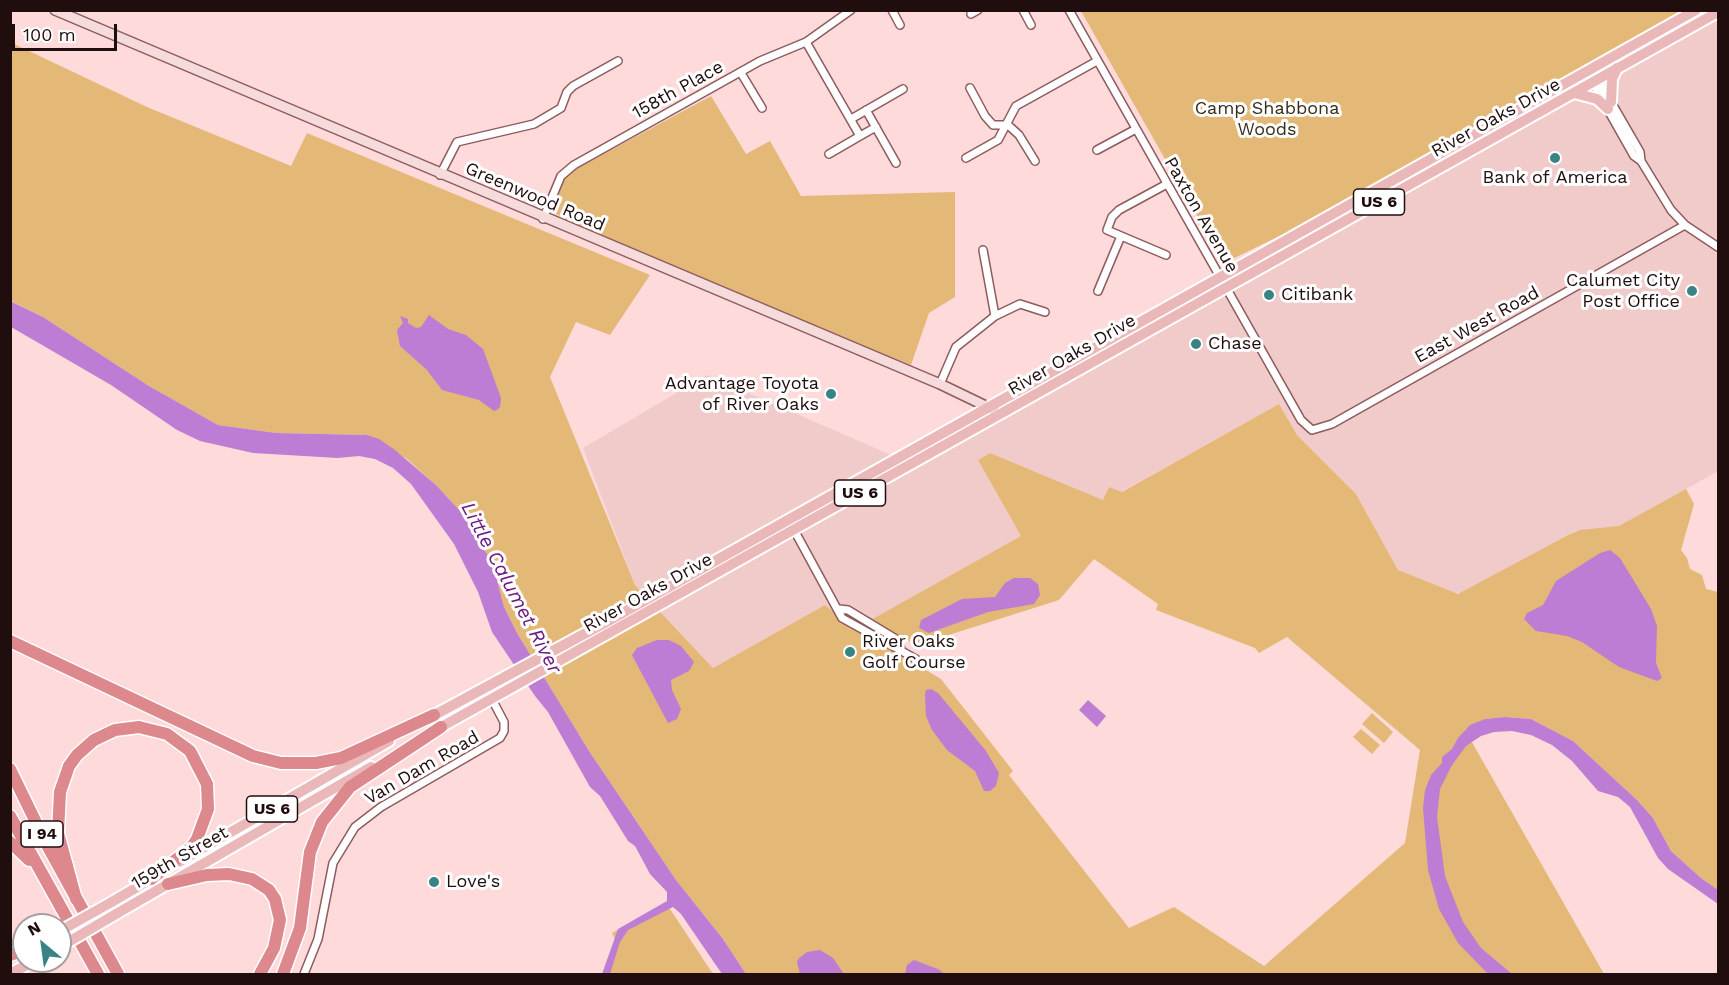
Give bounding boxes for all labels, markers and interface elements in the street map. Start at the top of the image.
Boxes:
scale bar [15,12,120,50]
text: 100 m [23,24,76,45]
street label: 158th Place [629,56,727,124]
street label: River Oaks Drive [1428,74,1564,162]
park label: Camp Shabbona Woods [1195,98,1339,140]
marker: Bank of America [1548,151,1562,165]
street label: Paxton Avenue [1159,153,1243,277]
street label: Greenwood Road [462,158,608,236]
place label: Bank of America [1482,167,1628,189]
road number: US 6 [1354,189,1404,215]
place label: Calumet City Post Office [1566,270,1680,312]
street label: East West Road [1411,282,1543,368]
place label: Citibank [1281,284,1353,306]
marker: Calumet City Post Office [1685,284,1699,298]
marker: Citibank [1262,288,1276,302]
street label: River Oaks Drive [1004,310,1140,400]
place label: Chase [1208,333,1262,355]
marker: Chase [1189,337,1203,351]
place label: Advantage Toyota of River Oaks [665,373,819,416]
marker: Advantage Toyota of River Oaks [824,387,838,401]
road number: US 6 [834,480,886,506]
water label: Little Calumet River [456,498,566,678]
street label: River Oaks Drive [580,549,716,637]
place label: River Oaks Golf Course [862,631,966,674]
marker: River Oaks Golf Course [843,645,857,659]
street label: Van Dam Road [361,727,483,809]
road number: US 6 [246,796,298,822]
road number: I 94 [21,821,63,847]
street label: 159th Street [128,822,232,894]
place label: Love's [446,871,500,893]
marker: Love's [427,875,441,889]
north arrow [12,913,72,973]
text: N [24,917,44,940]

